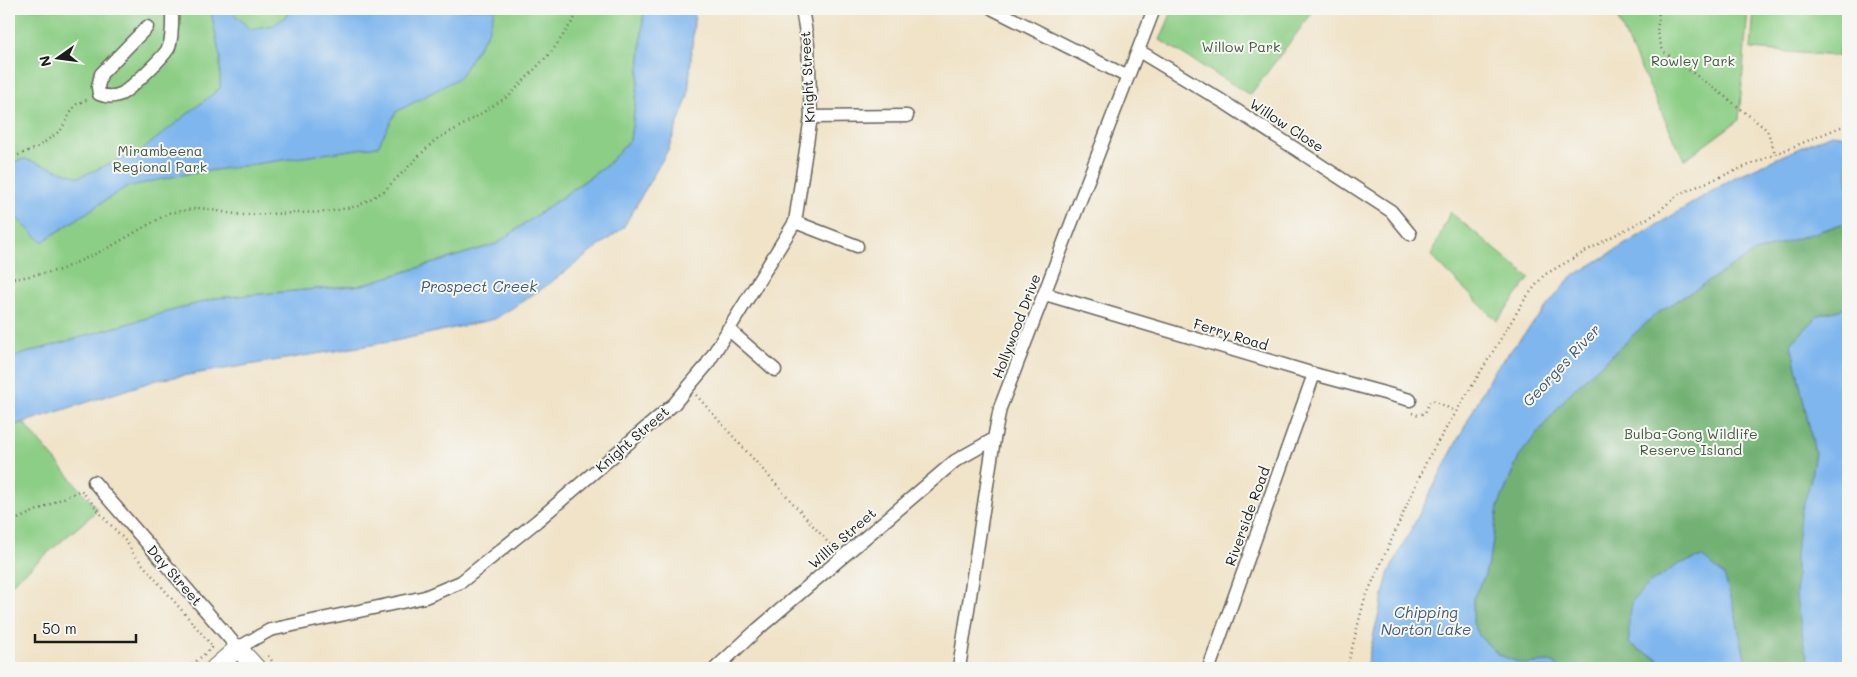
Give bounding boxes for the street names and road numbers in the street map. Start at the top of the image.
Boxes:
street label: Knight Street [795,31,819,123]
street label: Willow Close [1246,94,1328,156]
street label: Hollywood Drive [987,271,1045,381]
street label: Ferry Road [1191,314,1271,354]
street label: Knight Street [591,402,673,476]
street label: Riverside Road [1220,464,1274,568]
street label: Willis Street [804,503,880,573]
street label: Day Street [143,541,207,609]

